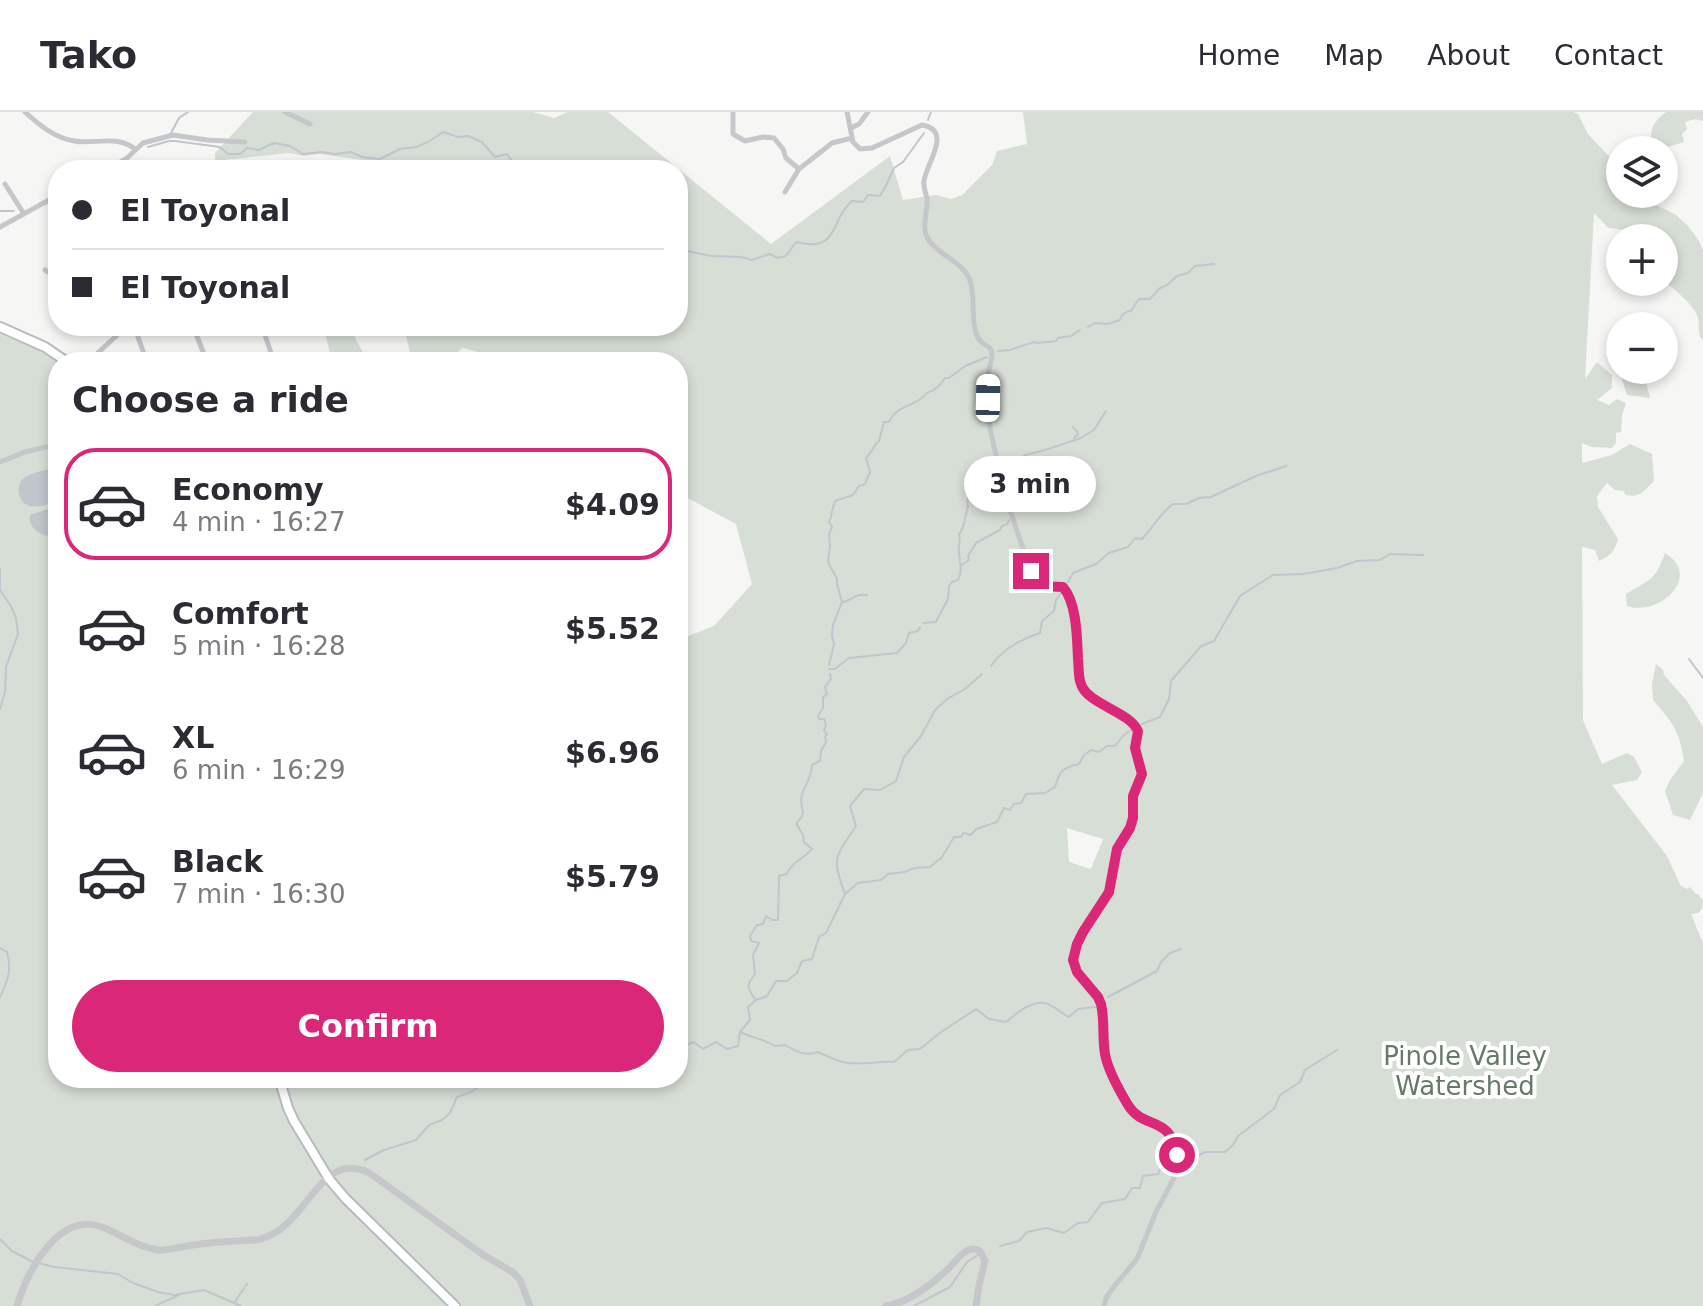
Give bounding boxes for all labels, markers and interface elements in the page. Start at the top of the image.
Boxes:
text: Tako [40,33,137,77]
text: Home [1197,39,1280,72]
text: Map [1324,39,1383,72]
text: About [1427,39,1510,72]
text: Contact [1554,39,1663,72]
map controls [1606,136,1678,384]
button: layers [1606,136,1678,208]
text: El Toyonal [120,193,290,228]
button: + [1606,224,1678,296]
text: El Toyonal [120,270,290,305]
button: − [1606,312,1678,384]
car [976,374,1000,422]
text: Choose a ride [72,379,349,420]
callout: 3 min [965,455,1097,511]
icon: car [76,468,148,540]
text: 3 min [989,469,1071,499]
text: Economy [172,472,324,507]
text: $4.09 [565,487,660,522]
text: 4 min · 16:27 [172,507,346,537]
route end [1013,553,1049,589]
icon: car [76,592,148,664]
text: Comfort [172,596,309,631]
text: $5.52 [565,611,660,646]
text: 5 min · 16:28 [172,631,346,661]
icon: car [76,716,148,788]
text: XL [172,720,214,755]
text: $6.96 [565,735,660,770]
text: 6 min · 16:29 [172,755,346,785]
icon: car [76,840,148,912]
text: Black [172,844,263,879]
text: $5.79 [565,859,660,894]
text: 7 min · 16:30 [172,879,346,909]
button: Confirm [72,980,664,1072]
park label: Pinole Valley Watershed [1383,1041,1547,1101]
route start [1159,1137,1195,1173]

